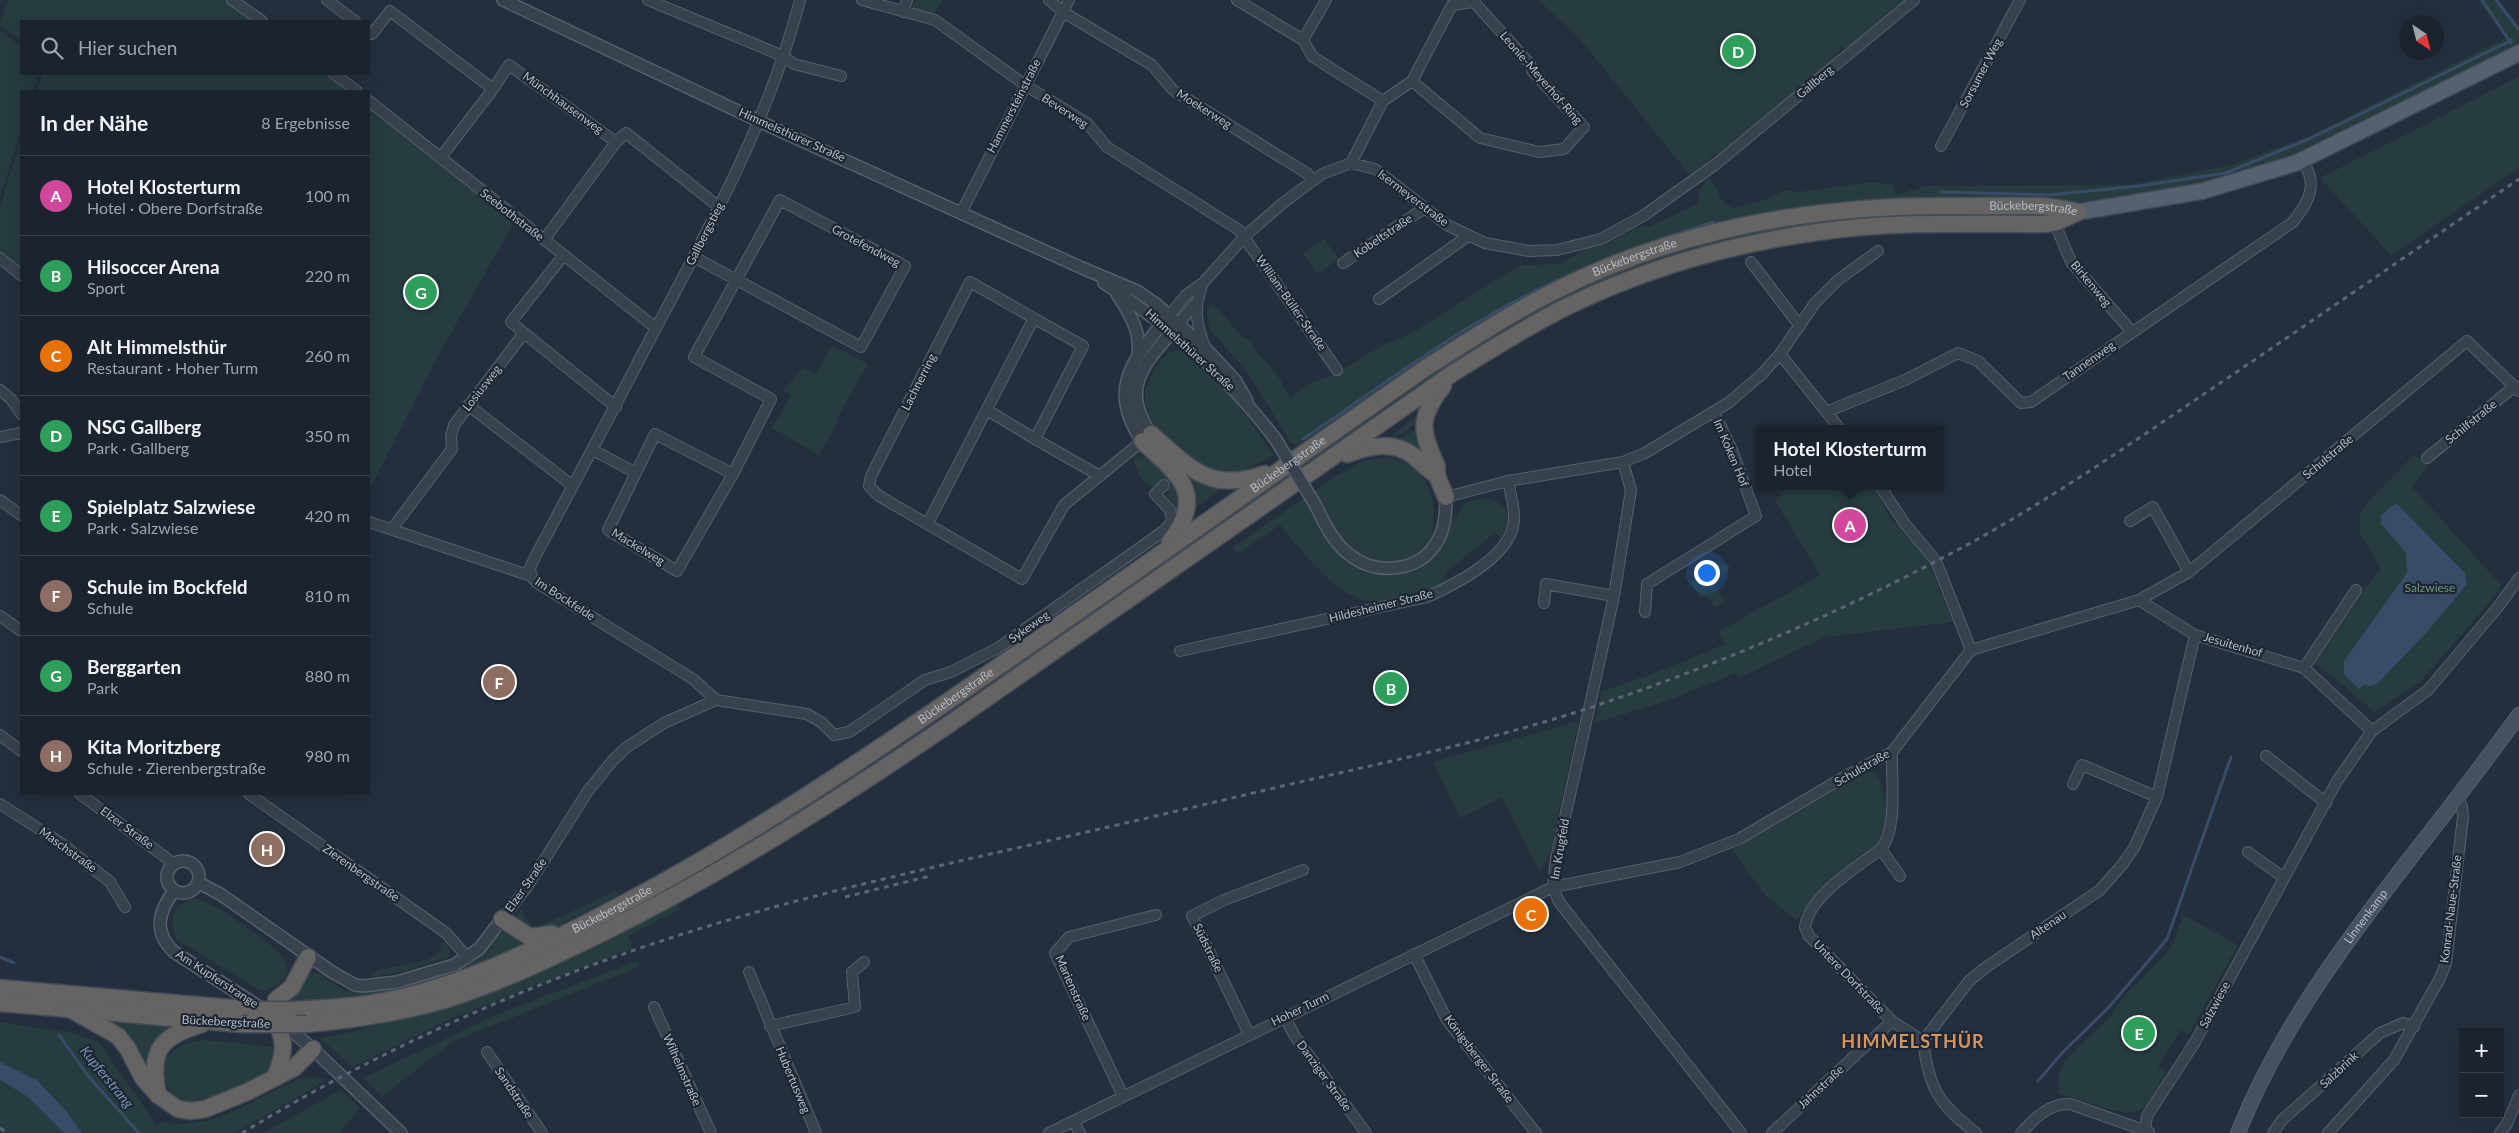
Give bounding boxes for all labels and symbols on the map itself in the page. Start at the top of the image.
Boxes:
north arrow [2399,15,2444,60]
street label: Leonie-Meyerhof-Ring [1497,28,1586,127]
pin: D [1722,32,1754,70]
street label: Sorsumer Weg [1956,35,2005,110]
street label: Hammersteinstraße [983,56,1044,155]
street label: Gallberg [1793,62,1836,101]
street label: Münchhausenweg [520,68,607,137]
street label: Moekerweg [1174,86,1235,131]
street label: Beverweg [1039,90,1091,131]
street label: Himmelsthürer Straße [736,104,848,165]
street label: Isermeyerstraße [1375,166,1452,229]
street label: Seebothstraße [478,185,547,244]
street label: Bückebergstraße [1989,198,2079,219]
street label: Gallbergstieg [682,200,727,268]
street label: Kobeltstraße [1351,210,1415,261]
street label: Grotefendweg [829,221,903,270]
street label: Bückebergstraße [1590,235,1678,279]
street label: William-Büller-Straße [1253,252,1330,353]
street label: Birkenweg [2068,258,2115,310]
pin: G [405,273,437,311]
street label: Himmelsthürer Straße [1142,305,1238,394]
street label: Tannenweg [2060,337,2118,384]
street label: Lachnerring [898,351,939,413]
street label: Losiusweg [459,362,504,414]
street label: Schilfstraße [2442,396,2499,447]
street label: Im Koken Hof [1710,417,1753,490]
street label: Schulstraße [2299,431,2356,482]
street label: Bückebergstraße [1247,432,1328,496]
pin: A [1834,506,1866,544]
street label: Mackelweg [609,525,668,568]
your location [1694,560,1720,586]
street label: Im Bockfelde [532,574,598,624]
park label: Salzwiese [2405,580,2455,595]
street label: Hildesheimer Straße [1327,585,1434,626]
street label: Sykeweg [1005,607,1052,646]
street label: Jesuitenhof [2202,629,2265,660]
pin: F [483,663,515,701]
street label: Bückebergstraße [915,664,996,727]
pin: B [1375,669,1407,707]
street label: Schulstraße [1831,746,1892,789]
street label: Elzer Straße [98,803,157,852]
street label: Im Krugfeld [1547,817,1572,880]
street label: Maschstraße [37,824,100,876]
pin: H [251,830,283,868]
street label: Zierenbergstraße [320,841,403,905]
street label: Konrad-Naue-Straße [2436,854,2465,964]
street label: Elzer Straße [501,855,550,915]
street label: Bückebergstraße [569,882,655,936]
street label: Linnenkamp [2340,886,2391,947]
pin: C [1515,895,1547,933]
street label: Altenau [2027,907,2069,942]
street label: Südstraße [1190,921,1227,975]
street label: Untere Dorfstraße [1810,937,1888,1017]
street label: Am Kupferstrange [173,946,261,1011]
street label: Marienstraße [1052,953,1095,1023]
street label: Salzwiese [2196,979,2233,1031]
street label: Hoher Turm [1268,988,1331,1029]
street label: Bückebergstraße [181,1012,271,1031]
street label: Königsberger Straße [1441,1012,1517,1106]
pin: E [2123,1014,2155,1052]
district label: HIMMELSTHÜR [1841,1030,1985,1052]
street label: Wilhelmstraße [660,1032,705,1108]
street label: Danziger Straße [1294,1037,1355,1114]
water label: Kupferstrang [77,1042,138,1111]
street label: Hubertusweg [773,1044,814,1116]
street label: Salzbrink [2316,1047,2362,1091]
street label: Jahnstraße [1795,1062,1847,1112]
street label: Sandstraße [492,1064,537,1121]

